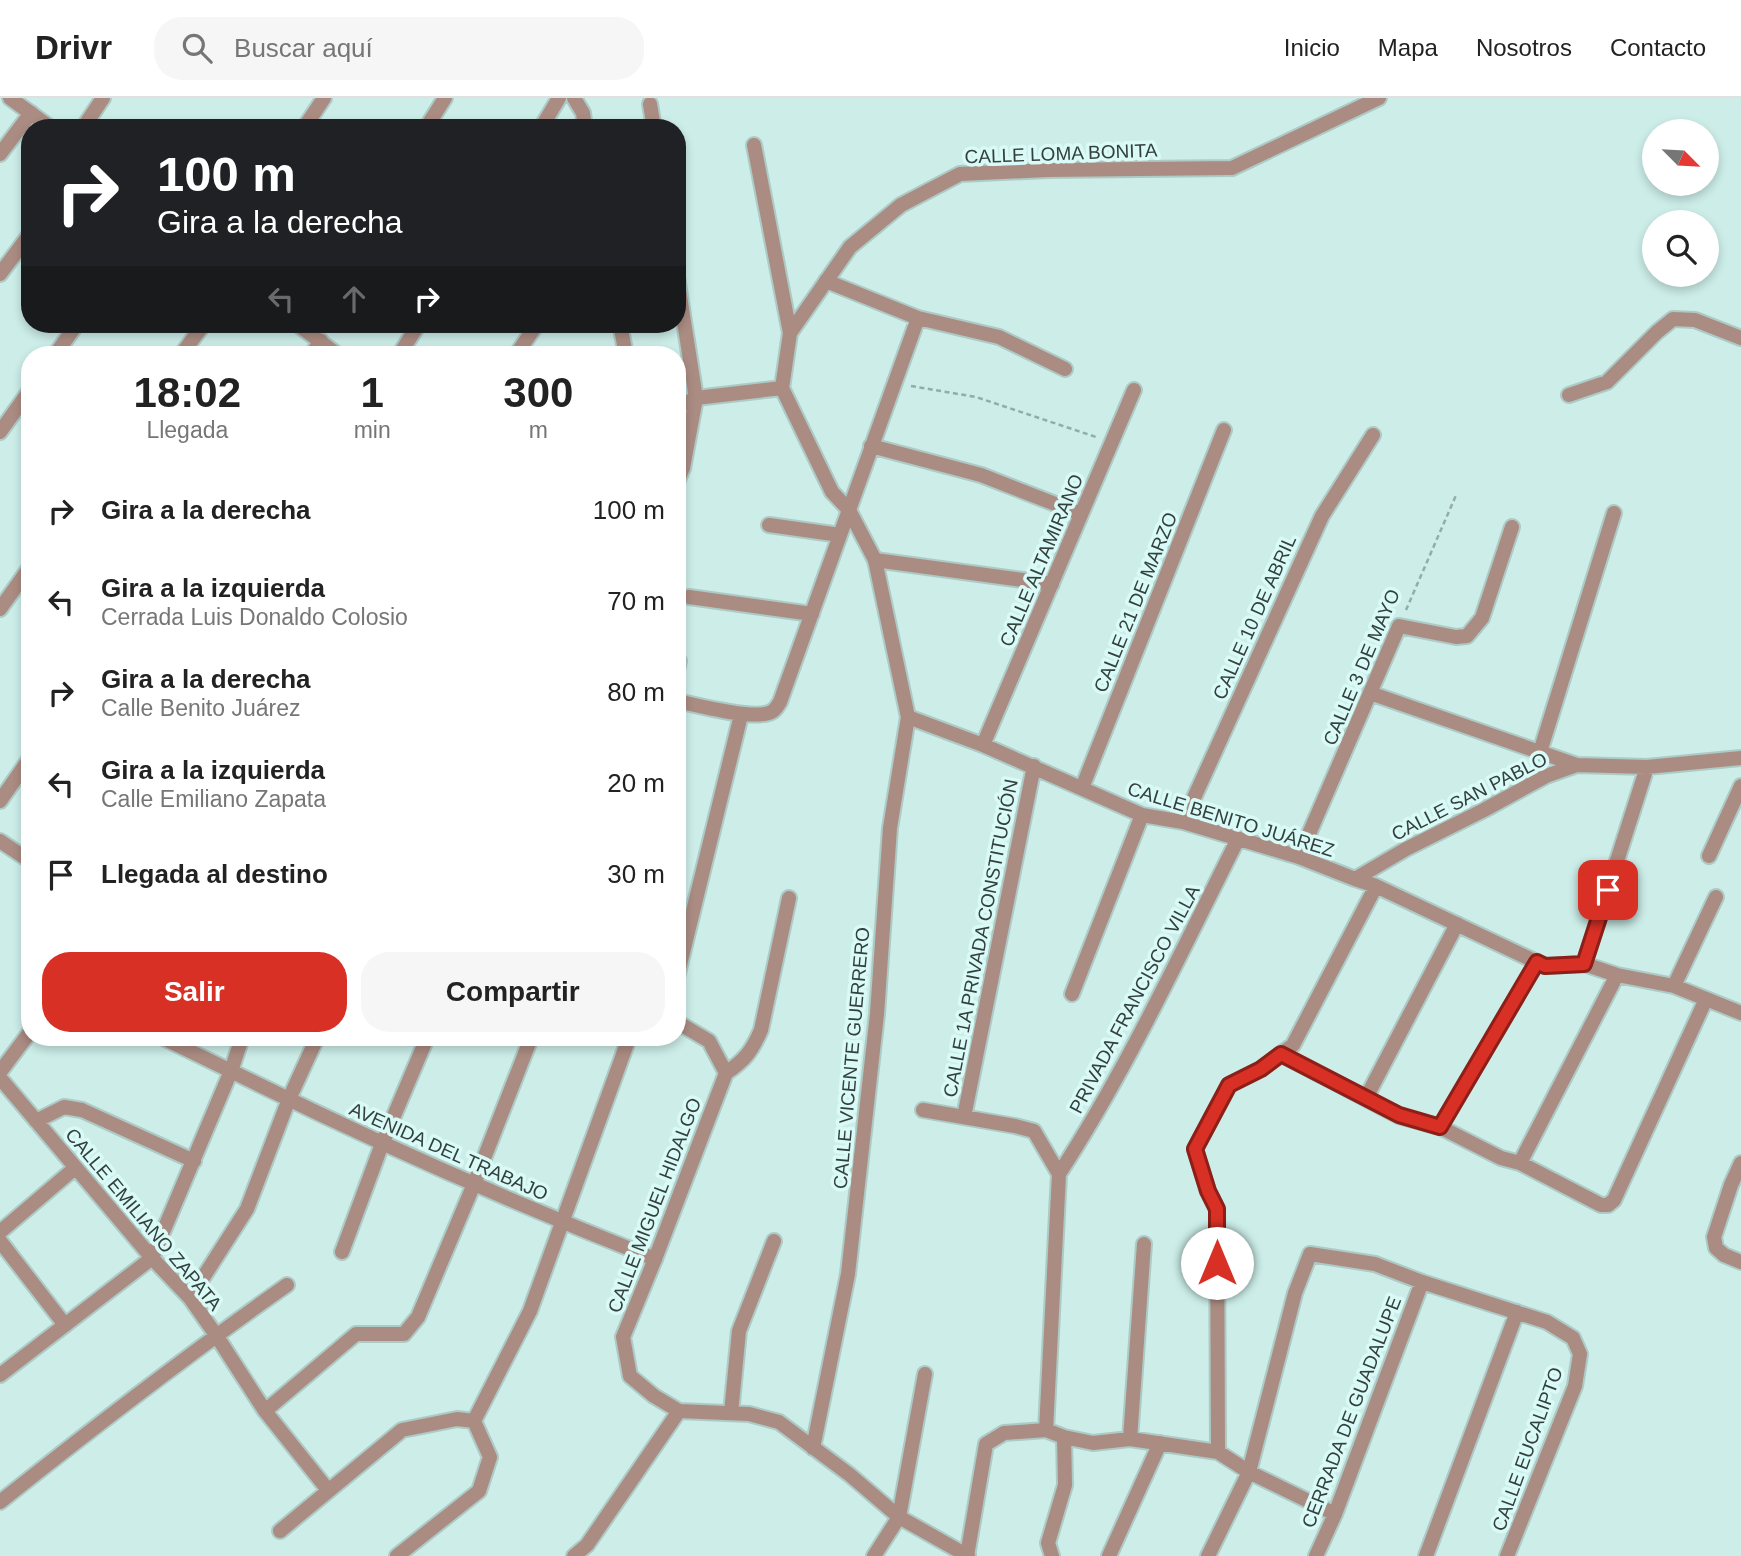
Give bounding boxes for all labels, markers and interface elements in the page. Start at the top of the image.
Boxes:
search box [154,17,644,80]
text: Drivr [35,29,112,66]
icon: search [178,29,216,67]
text: Buscar aquí [234,33,373,63]
text: Inicio [1284,34,1340,61]
text: Mapa [1378,34,1438,61]
text: Nosotros [1476,34,1572,61]
text: Contacto [1610,34,1706,61]
north arrow [1642,119,1718,196]
map controls [1642,119,1719,287]
street label: CALLE LOMA BONITA [964,140,1158,167]
icon: right [42,147,133,238]
text: 100 m [157,147,296,201]
text: Gira a la derecha [157,204,402,240]
button: search [1642,210,1719,287]
icon: left [262,280,300,318]
icon: ahead [335,280,373,318]
icon: right [408,280,446,318]
text: 18:02 [134,369,241,416]
text: 1 [360,369,384,416]
text: 300 [503,369,573,416]
text: Llegada [146,417,228,443]
text: min [354,417,391,443]
text: m [529,417,548,443]
street label: CALLE ALTAMIRANO [996,471,1087,650]
icon: right [42,492,80,530]
text: Gira a la derecha [101,495,311,525]
text: 100 m [593,495,665,525]
street label: CALLE 21 DE MARZO [1090,509,1181,695]
street label: CALLE 10 DE ABRIL [1209,532,1300,703]
text: Gira a la izquierda [101,573,325,603]
icon: left [42,583,80,621]
text: 70 m [607,586,665,616]
street label: CALLE 3 DE MAYO [1319,586,1404,748]
text: Cerrada Luis Donaldo Colosio [101,604,408,630]
text: Gira a la derecha [101,664,311,694]
icon: right [42,674,80,712]
text: 80 m [607,677,665,707]
text: Calle Benito Juárez [101,695,300,721]
street label: CALLE SAN PABLO [1388,748,1551,845]
text: Gira a la izquierda [101,755,325,785]
icon: left [42,765,80,803]
text: 20 m [607,768,665,798]
street label: CALLE 1A PRIVADA CONSTITUCIÓN [939,777,1022,1099]
street label: CALLE BENITO JUÁREZ [1125,778,1337,861]
text: Calle Emiliano Zapata [101,786,326,812]
icon: arrive [42,856,80,894]
text: Llegada al destino [101,859,328,889]
text: 30 m [607,859,665,889]
pin [1578,860,1638,920]
icon: arrive [1589,871,1627,909]
street label: PRIVADA FRANCISCO VILLA [1065,881,1204,1117]
street label: CALLE VICENTE GUERRERO [830,926,873,1190]
button: Salir [42,952,347,1032]
button: Compartir [361,952,665,1032]
street label: CALLE MIGUEL HIDALGO [604,1095,705,1316]
street label: AVENIDA DEL TRABAJO [346,1098,551,1205]
street label: CALLE EMILIANO ZAPATA [61,1124,226,1315]
position arrow [1180,1226,1254,1300]
street label: CERRADA DE GUADALUPE [1298,1294,1405,1531]
street label: CALLE EUCALIPTO [1488,1364,1567,1534]

